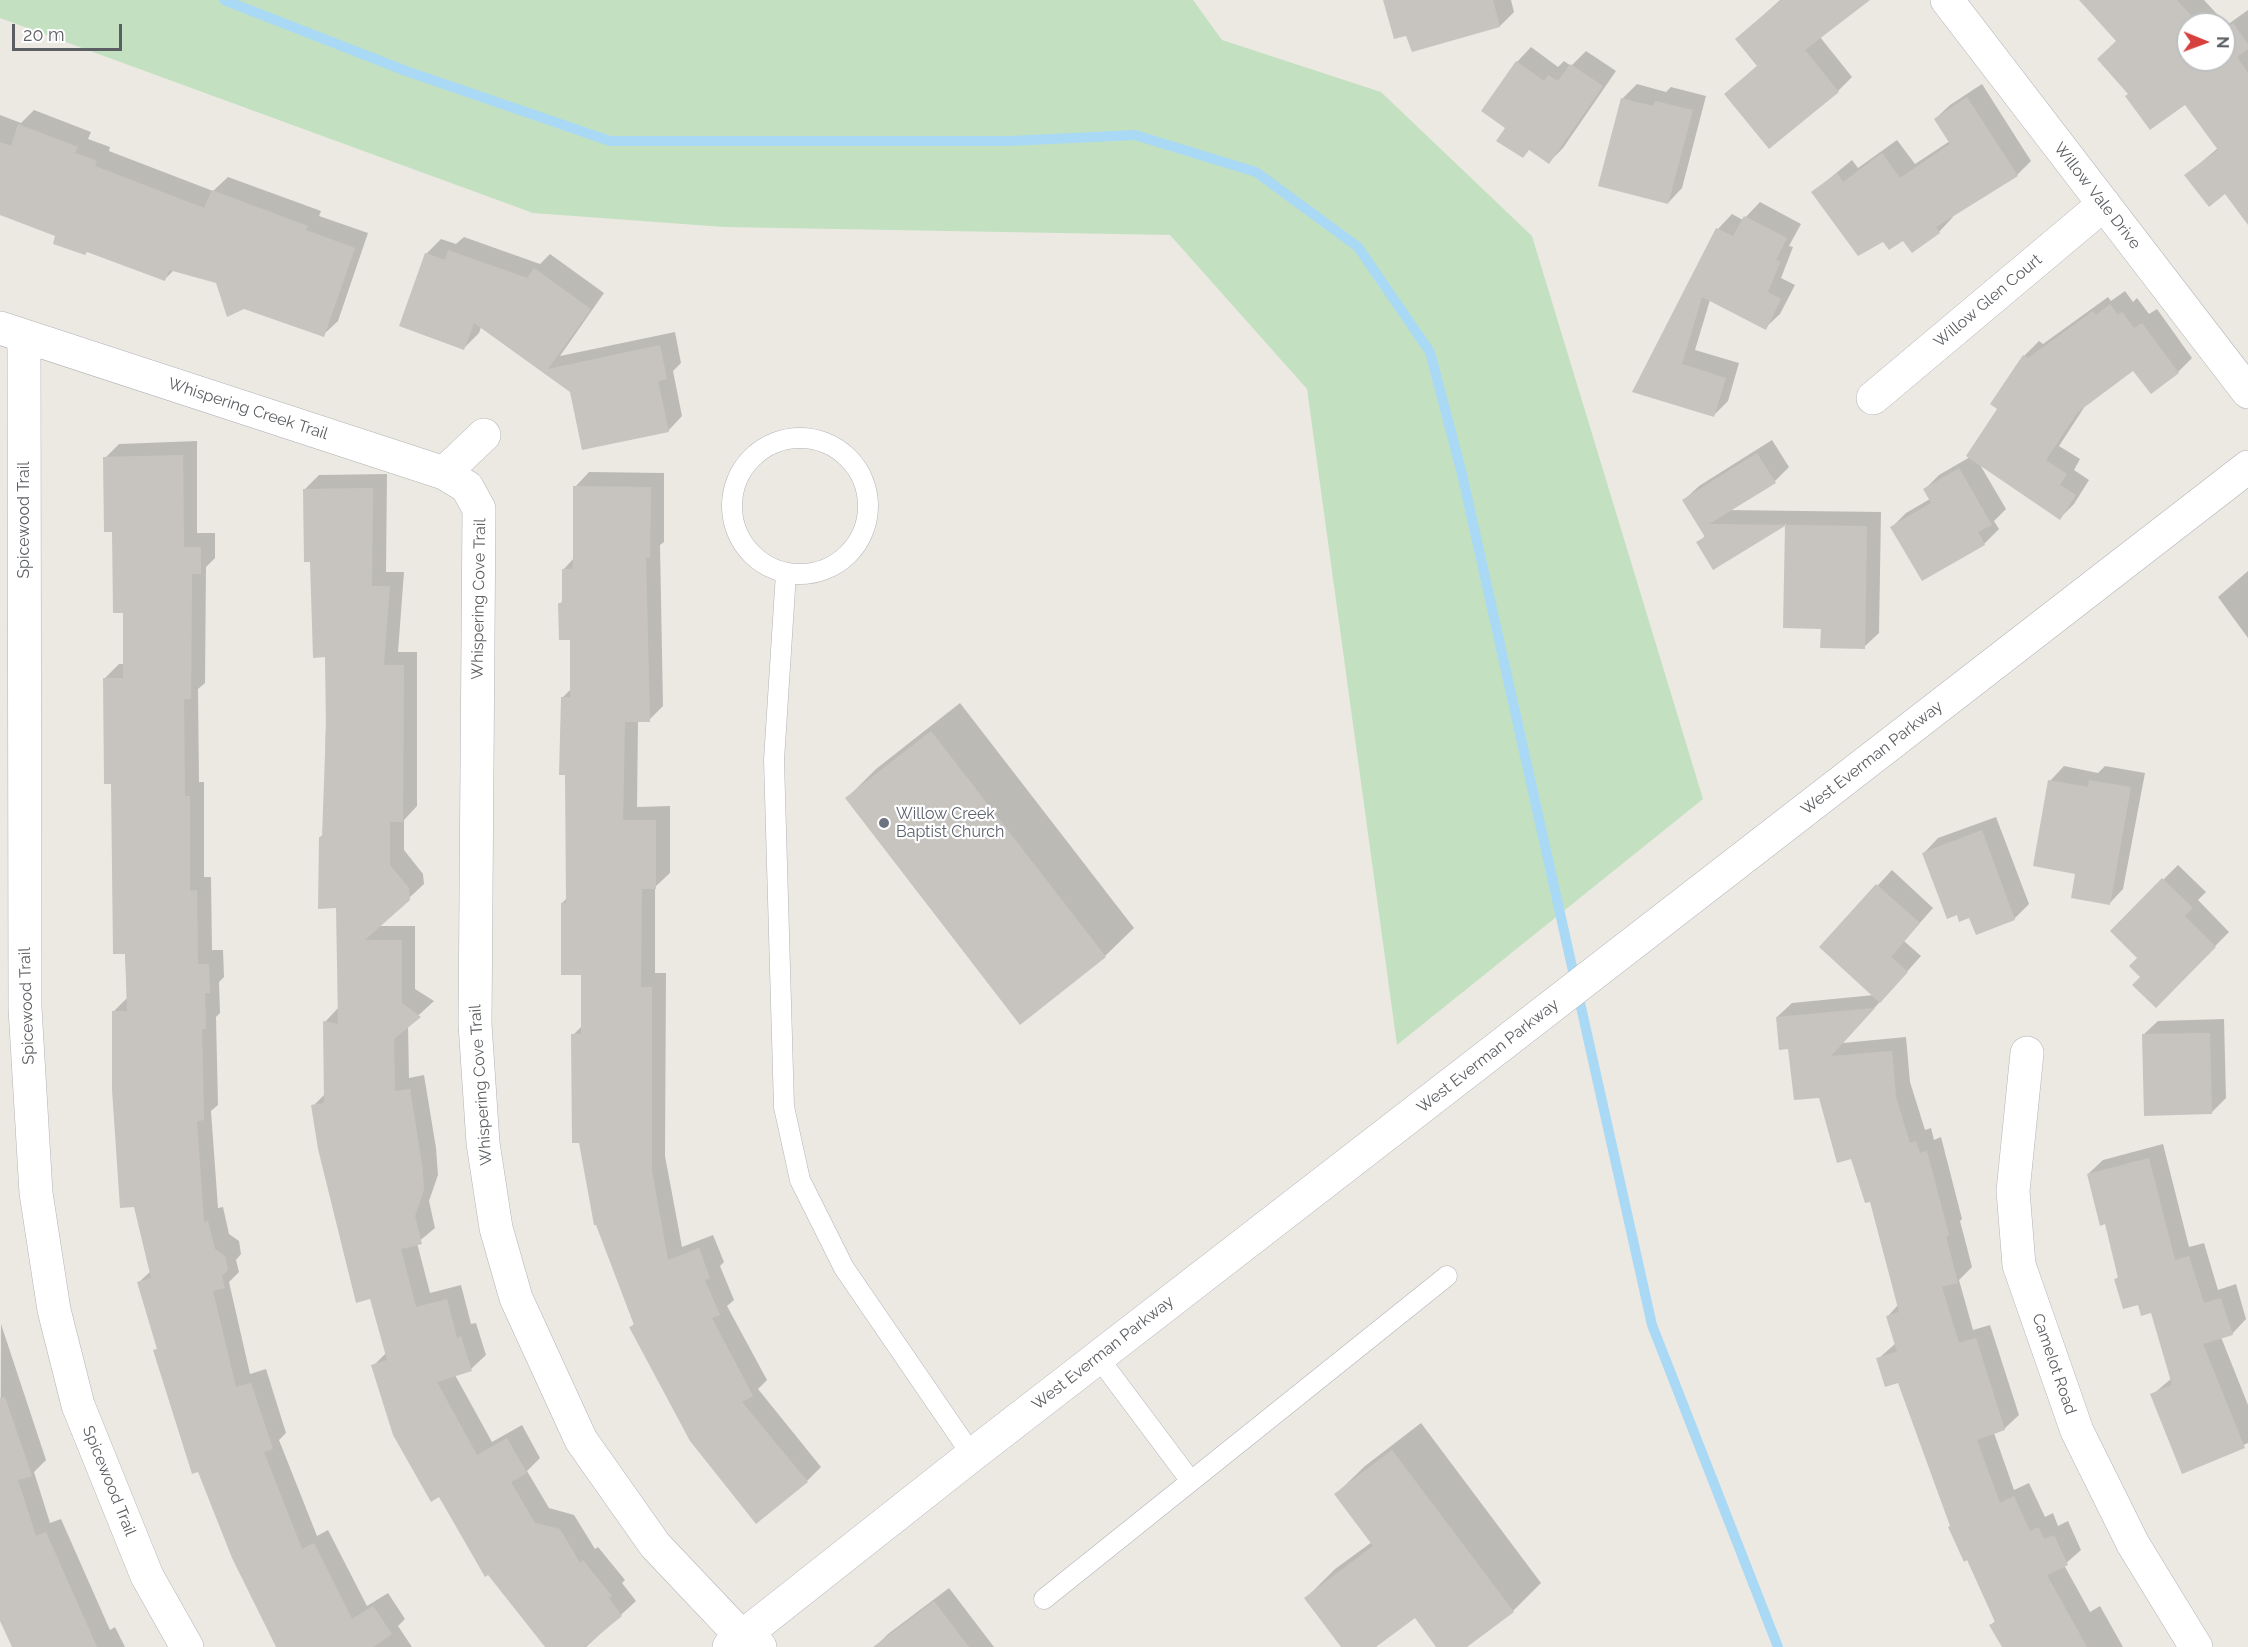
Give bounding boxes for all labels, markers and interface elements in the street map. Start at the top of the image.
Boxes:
scale bar [15,12,124,50]
north arrow [2176,12,2236,72]
text: 20 m [23,24,65,45]
text: N [2213,36,2232,49]
street label: Willow Vale Drive [2049,139,2145,253]
street label: Willow Glen Court [1930,250,2046,352]
street label: Whispering Creek Trail [166,374,330,444]
street label: Spicewood Trail [14,461,34,579]
street label: Whispering Cove Trail [468,518,490,680]
street label: West Everman Parkway [1797,697,1947,819]
place label: Willow Creek Baptist Church [896,804,1004,842]
marker: Willow Creek Baptist Church [877,816,891,830]
street label: Spicewood Trail [15,947,39,1065]
street label: West Everman Parkway [1413,995,1563,1117]
street label: Whispering Cove Trail [466,1004,496,1166]
street label: West Everman Parkway [1028,1292,1178,1414]
street label: Camelot Road [2028,1311,2080,1417]
street label: Spicewood Trail [78,1423,140,1539]

